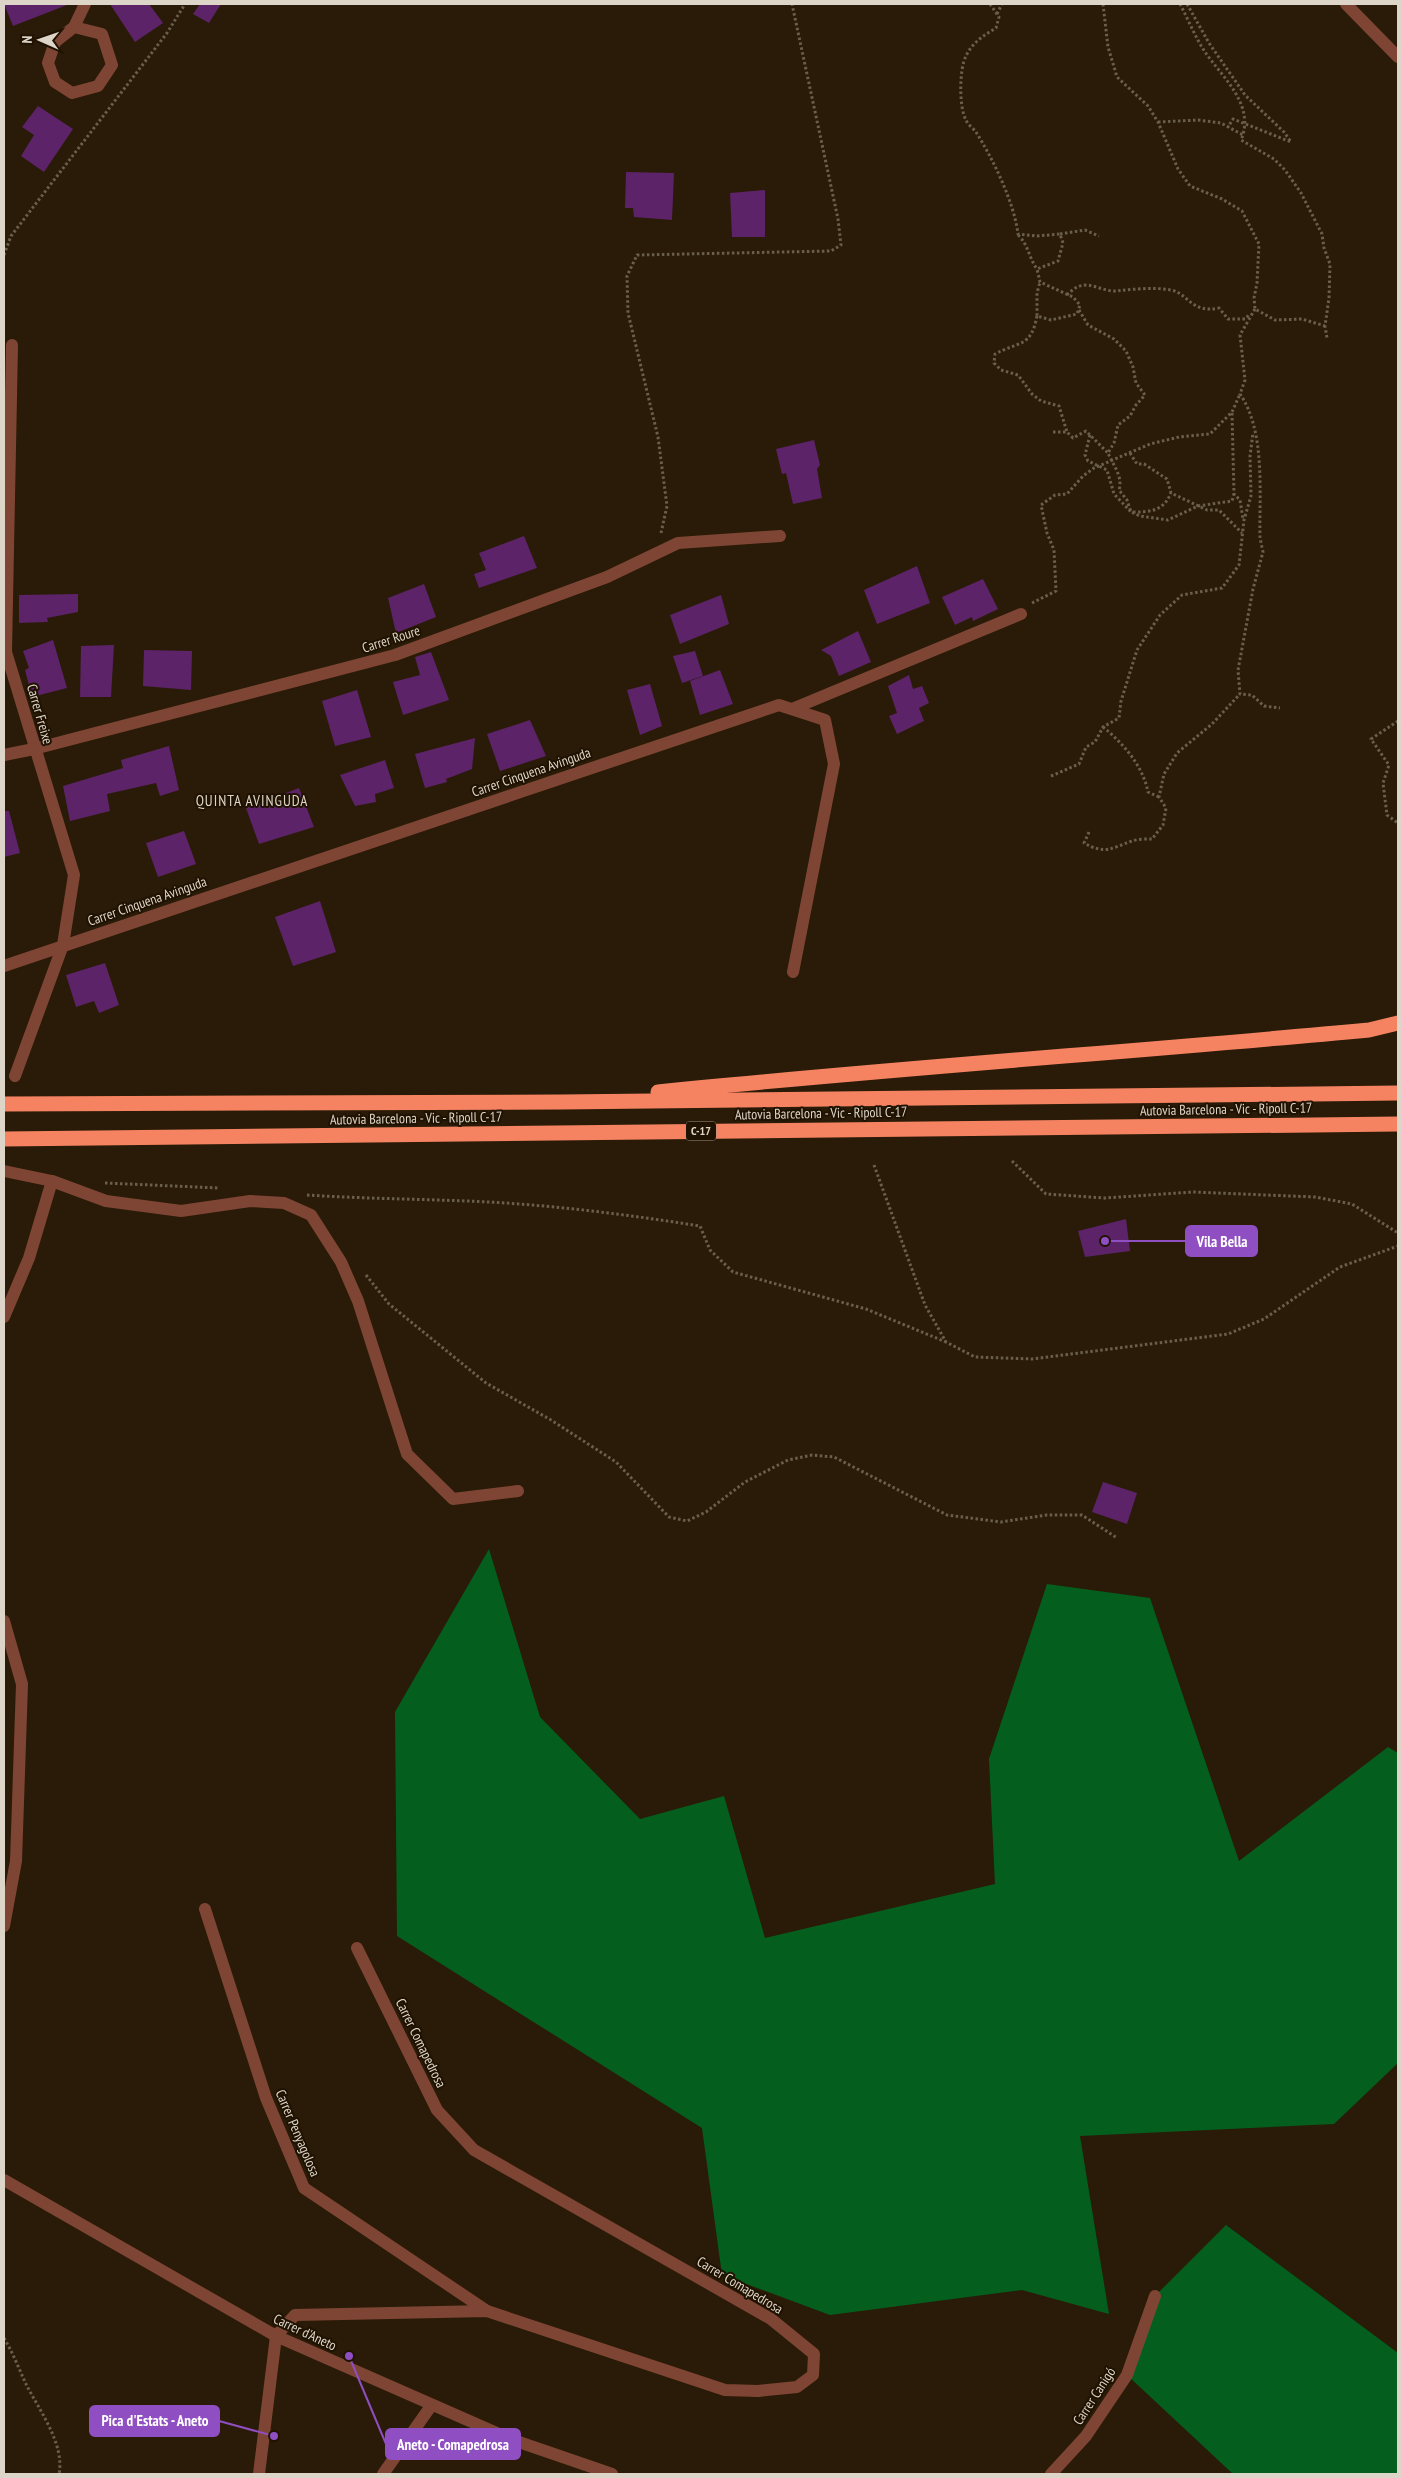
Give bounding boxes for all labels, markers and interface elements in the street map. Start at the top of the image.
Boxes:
north arrow [15,15,65,65]
text: N [18,35,36,44]
street label: Carrer Roure [360,621,423,657]
street label: Carrer Freixe [23,682,57,746]
street label: Carrer Cinquena Avinguda [469,743,593,801]
district label: QUINTA AVINGUDA [196,791,308,810]
street label: Carrer Cinquena Avinguda [85,872,209,930]
street label: Autovia Barcelona - Vic - Ripoll C-17 [1140,1098,1312,1120]
street label: Autovia Barcelona - Vic - Ripoll C-17 [735,1102,907,1124]
street label: Autovia Barcelona - Vic - Ripoll C-17 [330,1107,502,1129]
road number: C-17 [686,1122,716,1140]
callout: Vila Bella [1186,1226,1257,1256]
text: Vila Bella [1195,1232,1248,1251]
street label: Carrer Comapedrosa [392,1995,450,2091]
street label: Carrer Penyagolosa [272,2087,324,2179]
street label: Carrer Comapedrosa [694,2252,786,2318]
street label: Carrer d'Aneto [271,2310,339,2354]
street label: Carrer Canigó [1069,2364,1119,2428]
callout: Pica d'Estats - Aneto [90,2406,219,2436]
text: Pica d'Estats - Aneto [101,2411,209,2430]
callout: Aneto - Comapedrosa [386,2429,520,2459]
text: Aneto - Comapedrosa [396,2435,509,2454]

